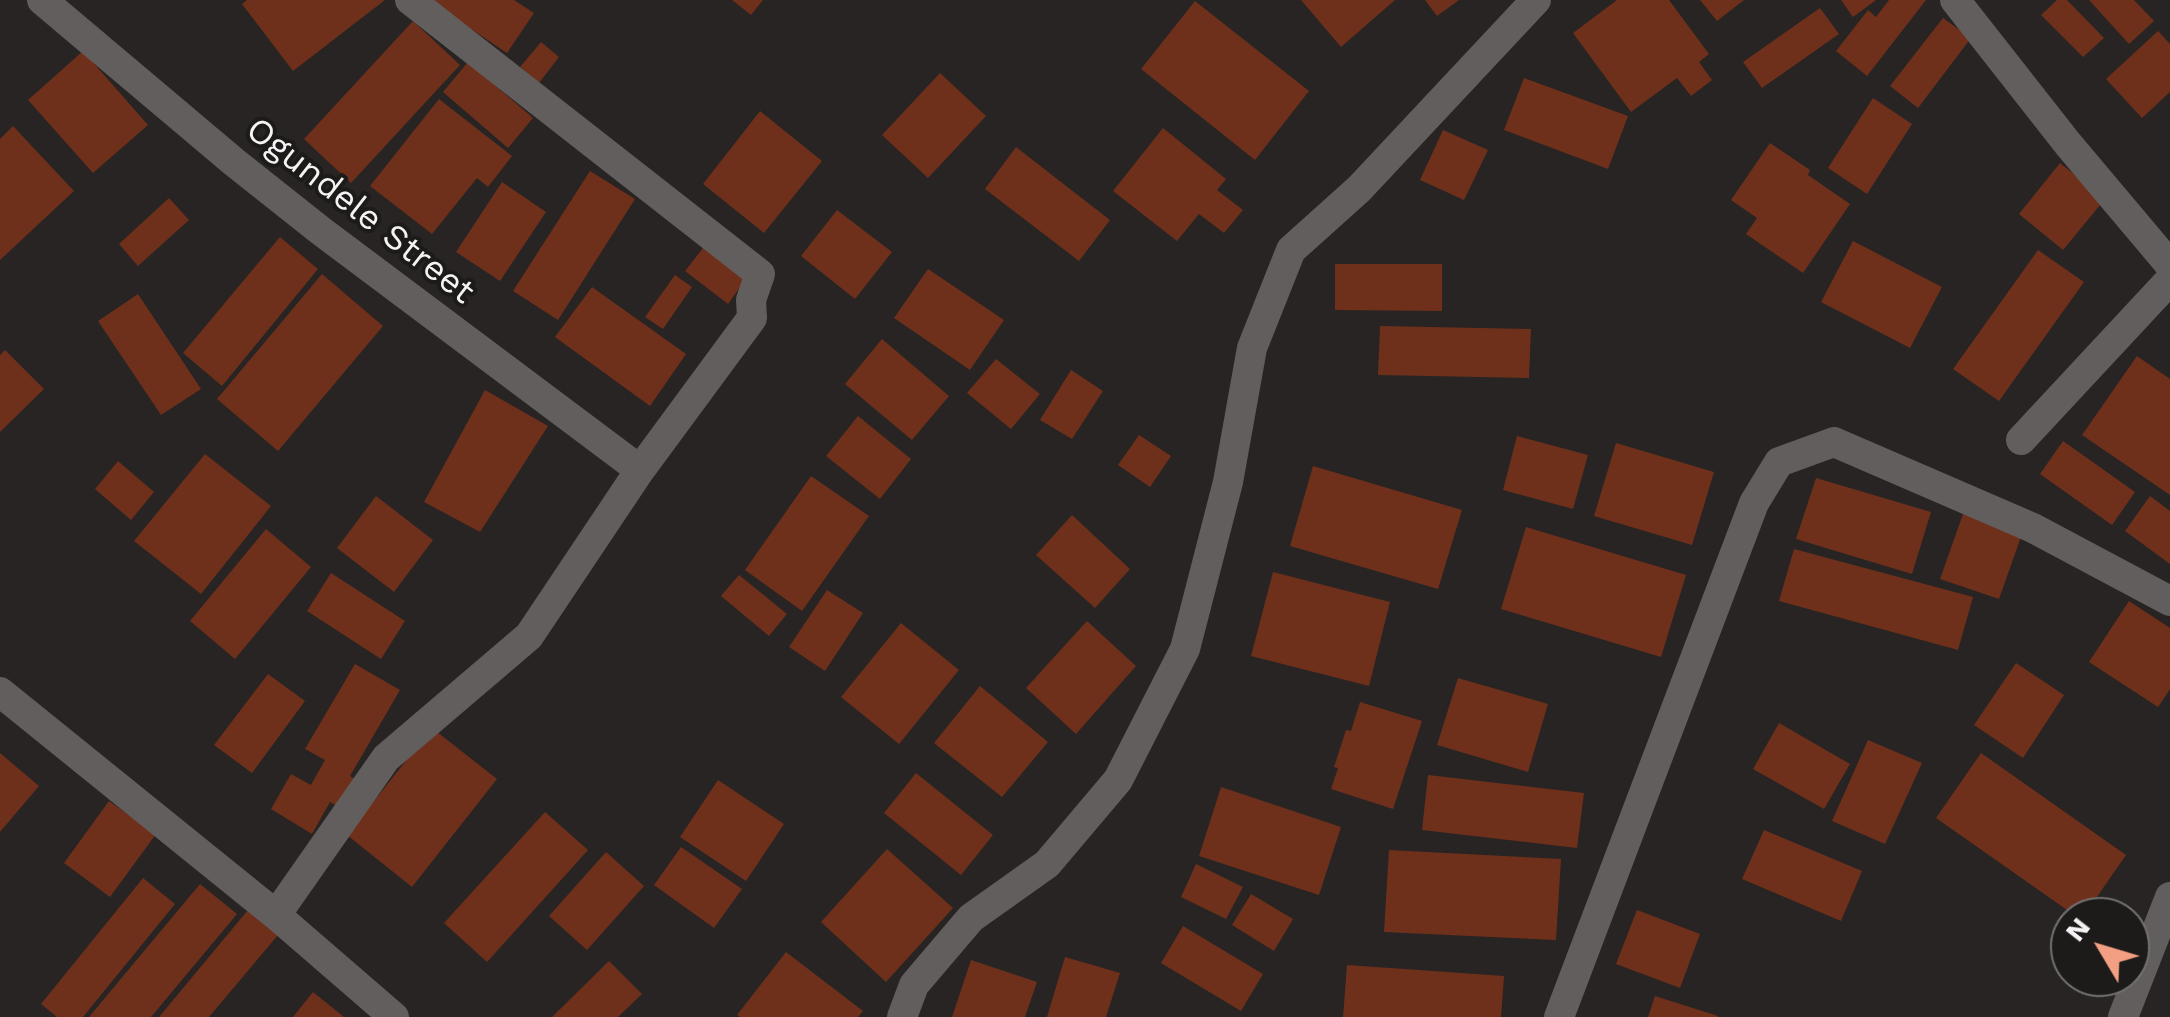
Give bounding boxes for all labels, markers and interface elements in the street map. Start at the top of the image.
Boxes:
street label: Ogundele Street [237,109,483,313]
north arrow [2050,897,2150,997]
text: N [2058,911,2097,948]

